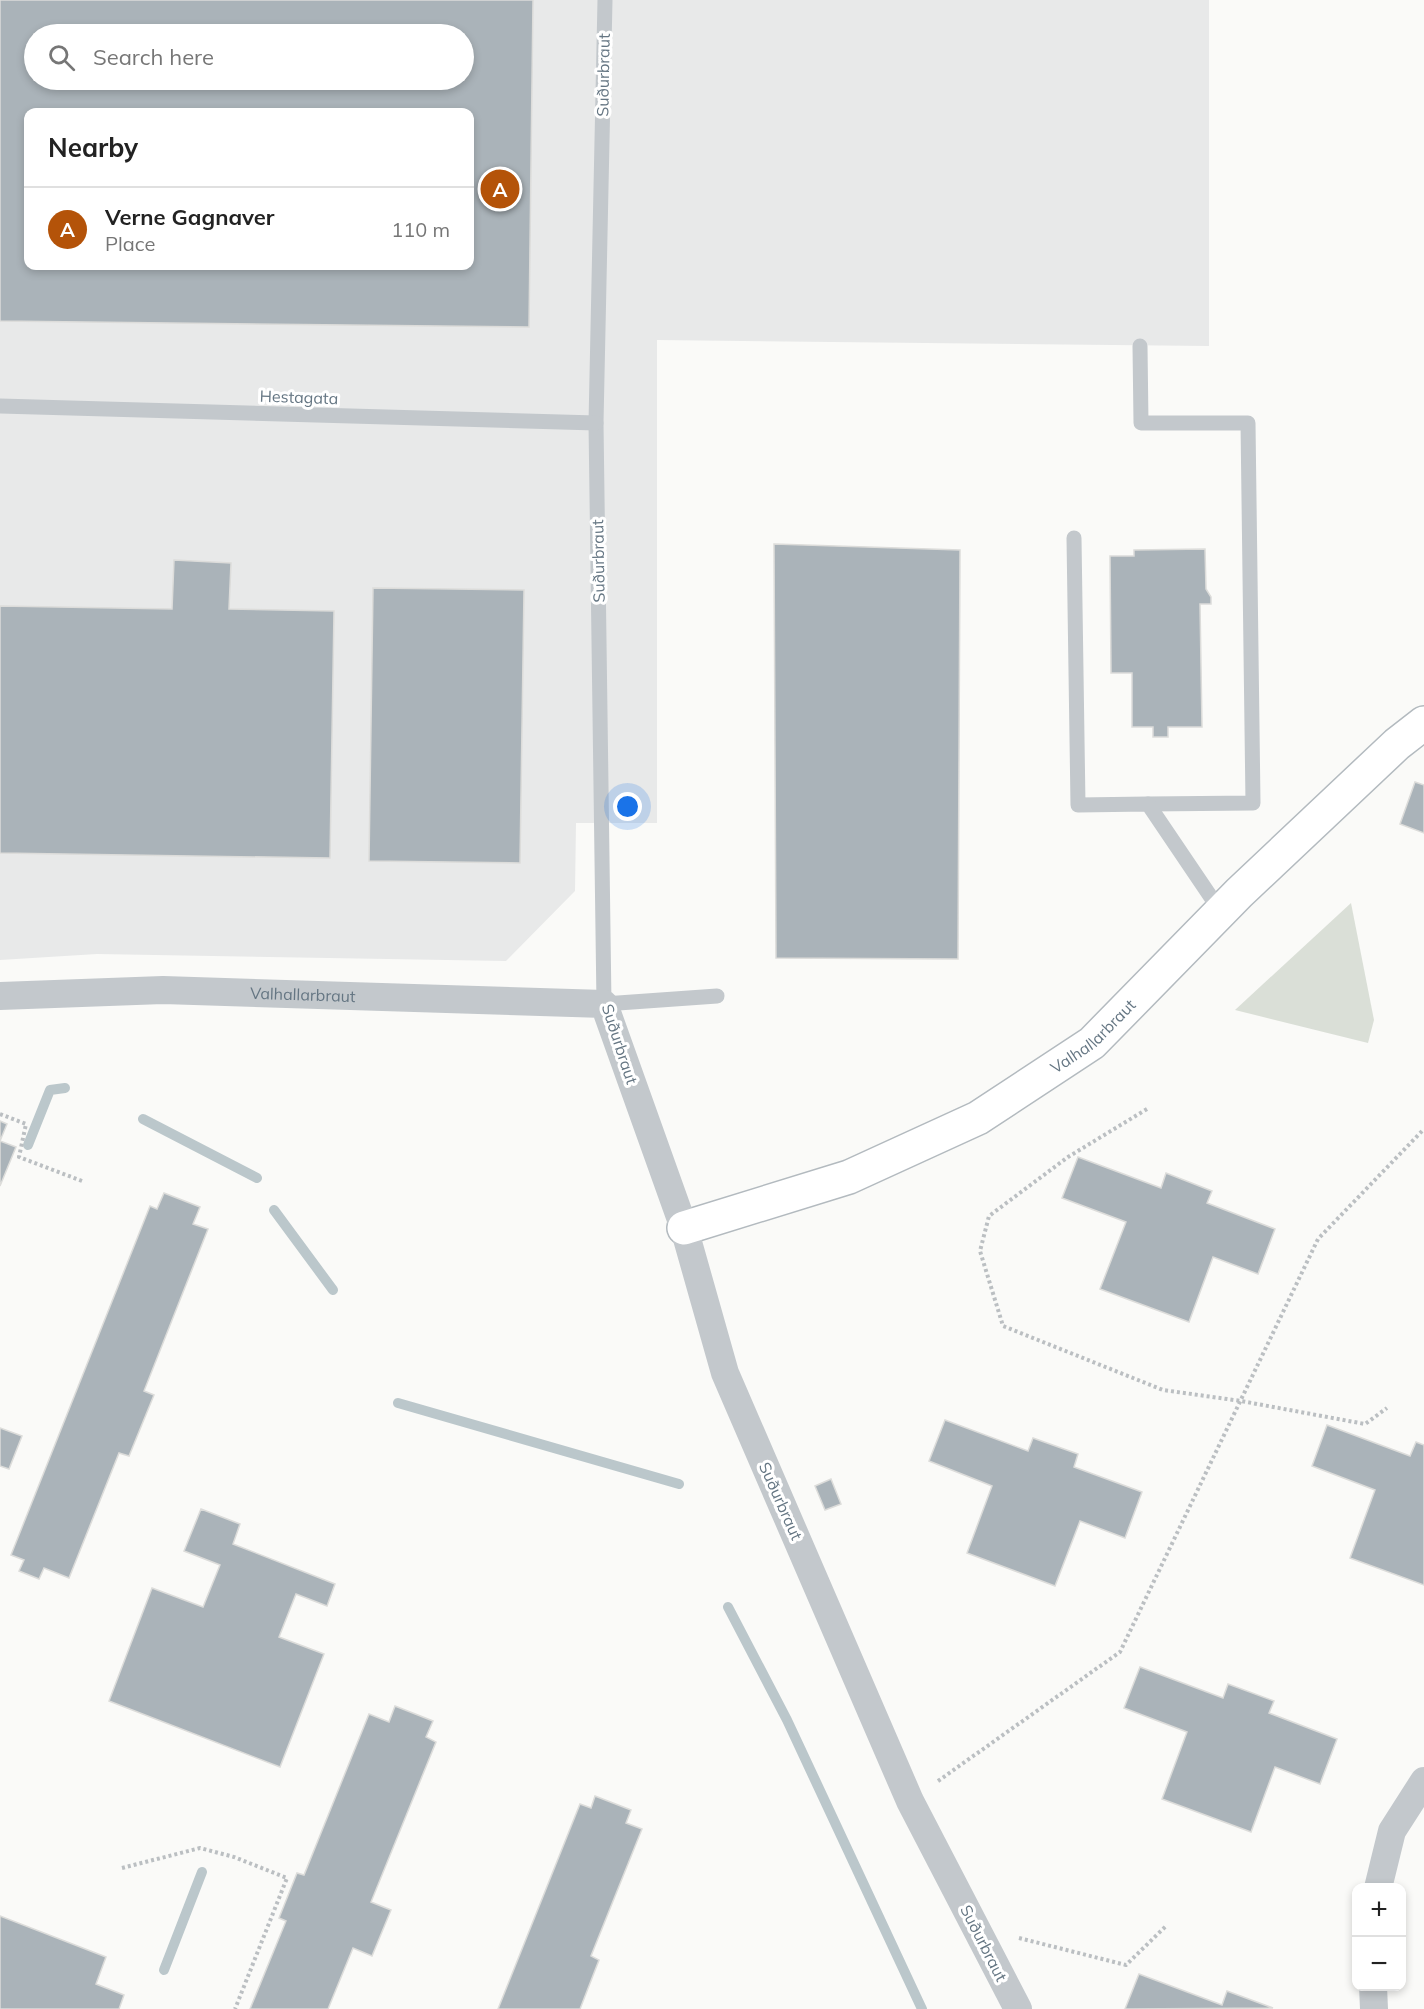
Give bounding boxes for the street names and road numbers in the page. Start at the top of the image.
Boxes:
street label: Suðurbraut [592,33,614,117]
street label: Hestagata [259,386,339,408]
street label: Suðurbraut [587,519,609,603]
street label: Valhallarbraut [250,983,356,1006]
street label: Valhallarbraut [1047,994,1140,1078]
street label: Suðurbraut [598,1001,642,1087]
street label: Suðurbraut [755,1459,807,1543]
street label: Suðurbraut [956,1901,1012,1985]

